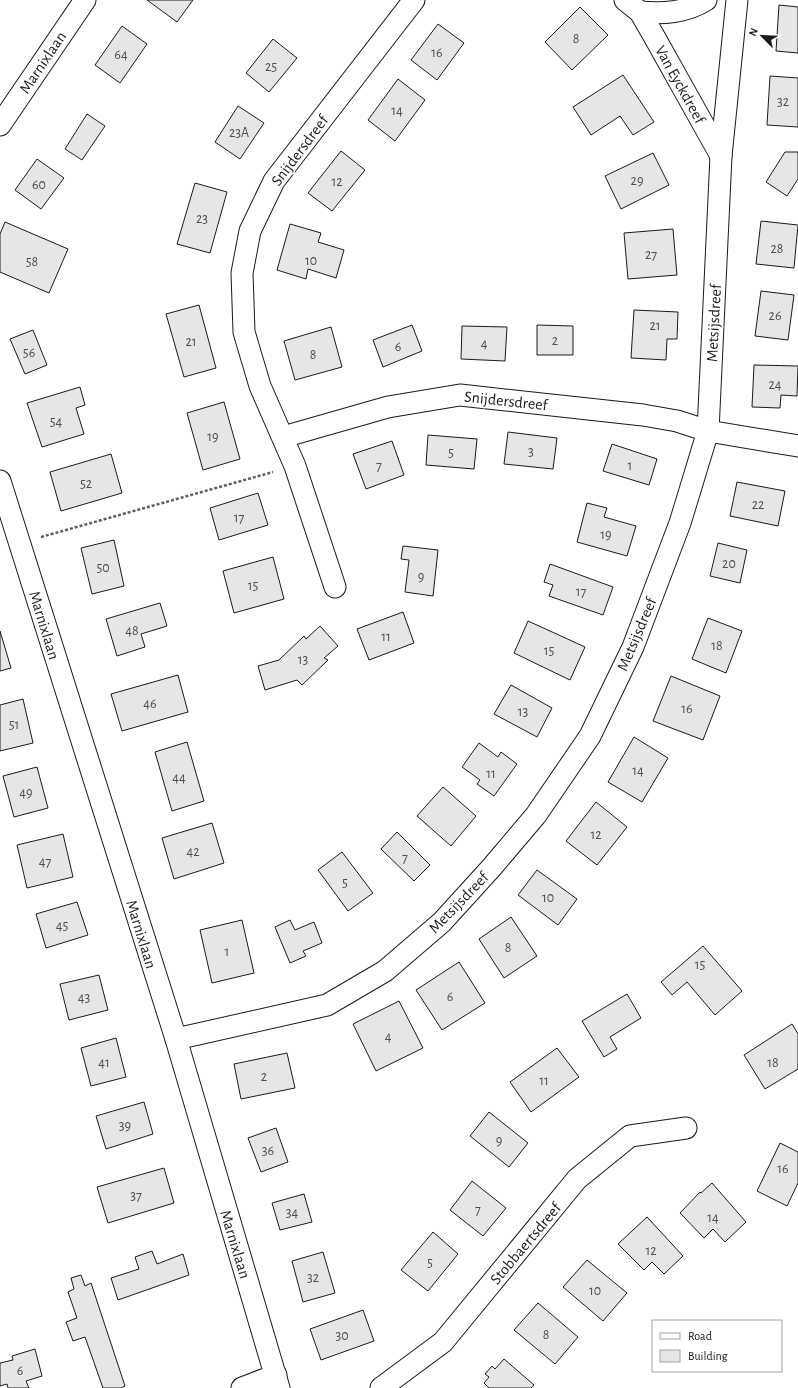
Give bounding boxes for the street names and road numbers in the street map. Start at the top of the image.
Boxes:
street label: Marnixlaan [16,29,69,96]
street label: Van Eyckdreef [651,43,709,128]
street label: Snijdersdreef [268,112,333,189]
street label: Metsijsdreef [704,283,725,362]
street label: Snijdersdreef [463,389,549,414]
street label: Marnixlaan [26,589,62,661]
street label: Metsijsdreef [614,594,661,674]
street label: Metsijsdreef [426,868,493,937]
street label: Marnixlaan [123,898,159,970]
street label: Stobbaertsdreef [487,1199,565,1287]
street label: Marnixlaan [217,1208,253,1280]

